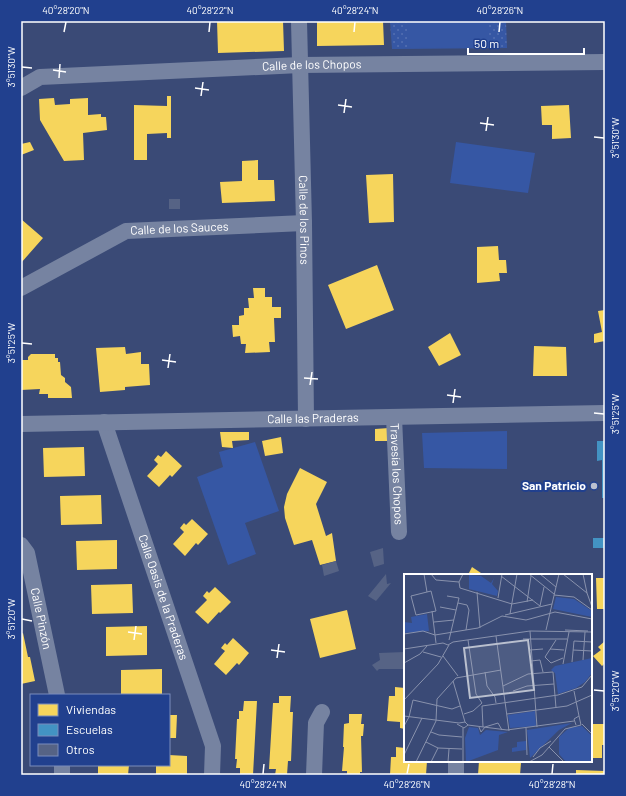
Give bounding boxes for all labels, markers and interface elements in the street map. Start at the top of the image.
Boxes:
text: 40°28'20"N [42,4,90,16]
text: 40°28'22"N [187,4,233,16]
text: 40°28'24"N [332,4,378,16]
text: 40°28'26"N [477,4,523,16]
scale bar [468,30,584,56]
text: 50 m [474,36,499,50]
text: 3°51'30"W [5,46,17,87]
street label: Calle de los Chopos [262,56,362,73]
text: 3°51'30"W [609,117,621,158]
street label: Calle de los Pinos [297,175,312,265]
street label: Calle de los Sauces [130,218,229,237]
text: 3°51'25"W [5,323,17,363]
text: 3°51'25"W [609,394,621,434]
street label: Calle las Praderas [267,410,359,425]
street label: Travesía los Chopos [388,423,407,525]
place label: San Patricio [522,478,586,492]
marker: San Patricio [589,481,599,491]
street label: Calle Oasis de la Praderas [136,532,192,662]
inset map [404,574,592,762]
street label: Calle Pinzón [29,586,55,650]
text: 3°51'20"W [5,598,17,640]
text: 3°51'20"W [609,670,621,712]
legend [30,694,170,766]
text: Viviendas [66,702,116,716]
text: Escuelas [66,722,113,736]
text: Otros [66,742,95,756]
text: 40°28'24"N [240,778,286,790]
text: 40°28'26"N [384,778,430,790]
text: 40°28'28"N [529,778,575,790]

